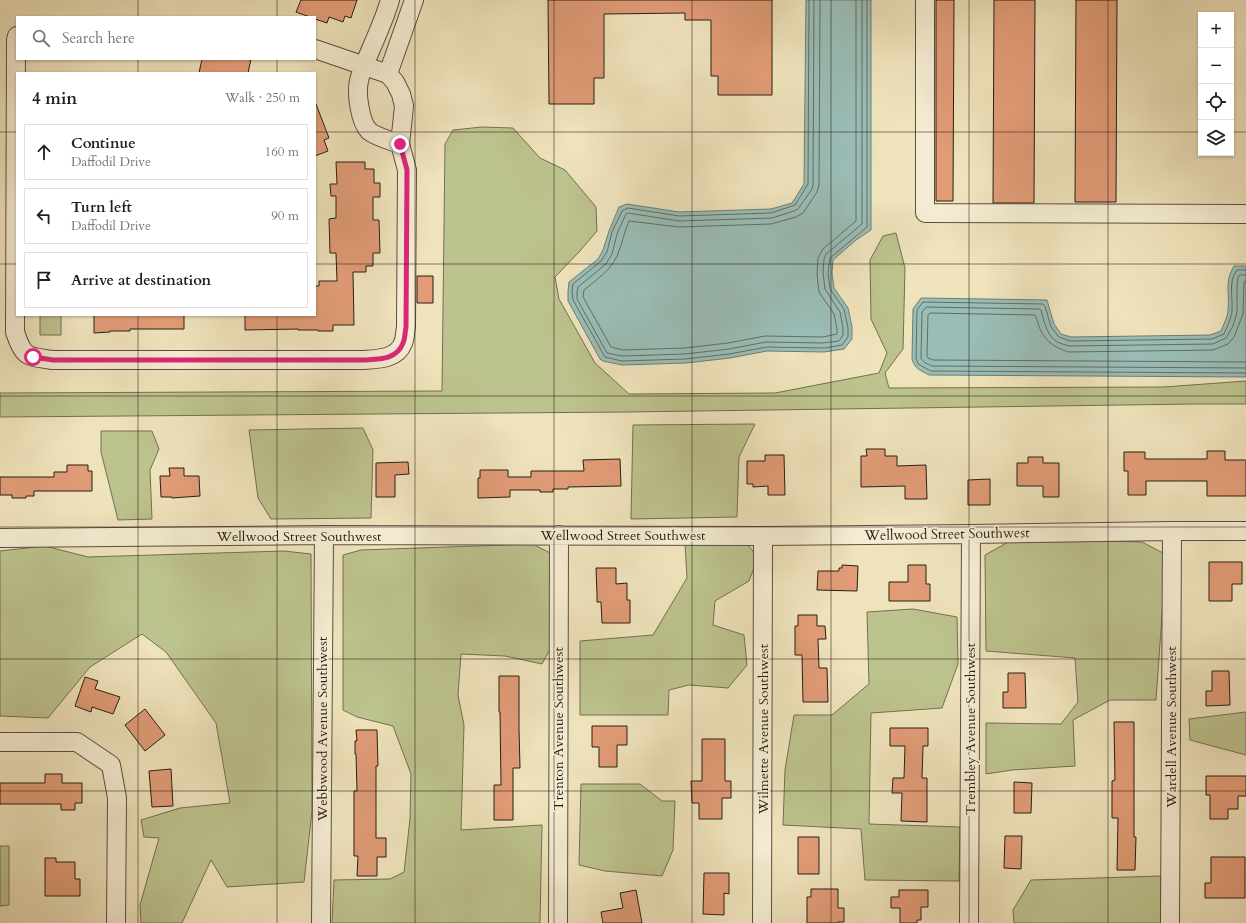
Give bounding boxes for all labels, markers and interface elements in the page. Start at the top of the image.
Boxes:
map controls [1198,12,1234,156]
button: + [1198,12,1234,48]
search box [16,16,316,60]
icon: search [30,27,52,49]
text: Search here [62,28,135,48]
button: − [1198,48,1234,84]
button: locate [1198,84,1234,120]
text: 4 min [32,87,77,110]
text: Walk · 250 m [225,89,300,107]
button: layers [1198,120,1234,156]
text: Continue [71,133,136,153]
route end [391,135,409,153]
icon: ahead [33,141,55,163]
text: 160 m [265,143,299,161]
text: Daffodil Drive [71,153,151,171]
text: Turn left [71,197,132,217]
icon: left [33,205,55,227]
text: 90 m [271,207,299,225]
text: Daffodil Drive [71,217,151,235]
icon: arrive [33,269,55,291]
text: Arrive at destination [71,270,211,290]
route start [24,348,42,366]
street label: Wellwood Street Southwest [863,523,1030,545]
street label: Wellwood Street Southwest [539,526,706,545]
street label: Wellwood Street Southwest [215,527,382,546]
street label: Webbwood Avenue Southwest [313,636,332,822]
street label: Trembley Avenue Southwest [961,642,980,815]
street label: Wilmette Avenue Southwest [754,643,773,815]
street label: Wardell Avenue Southwest [1162,646,1181,809]
street label: Trenton Avenue Southwest [549,647,568,811]

